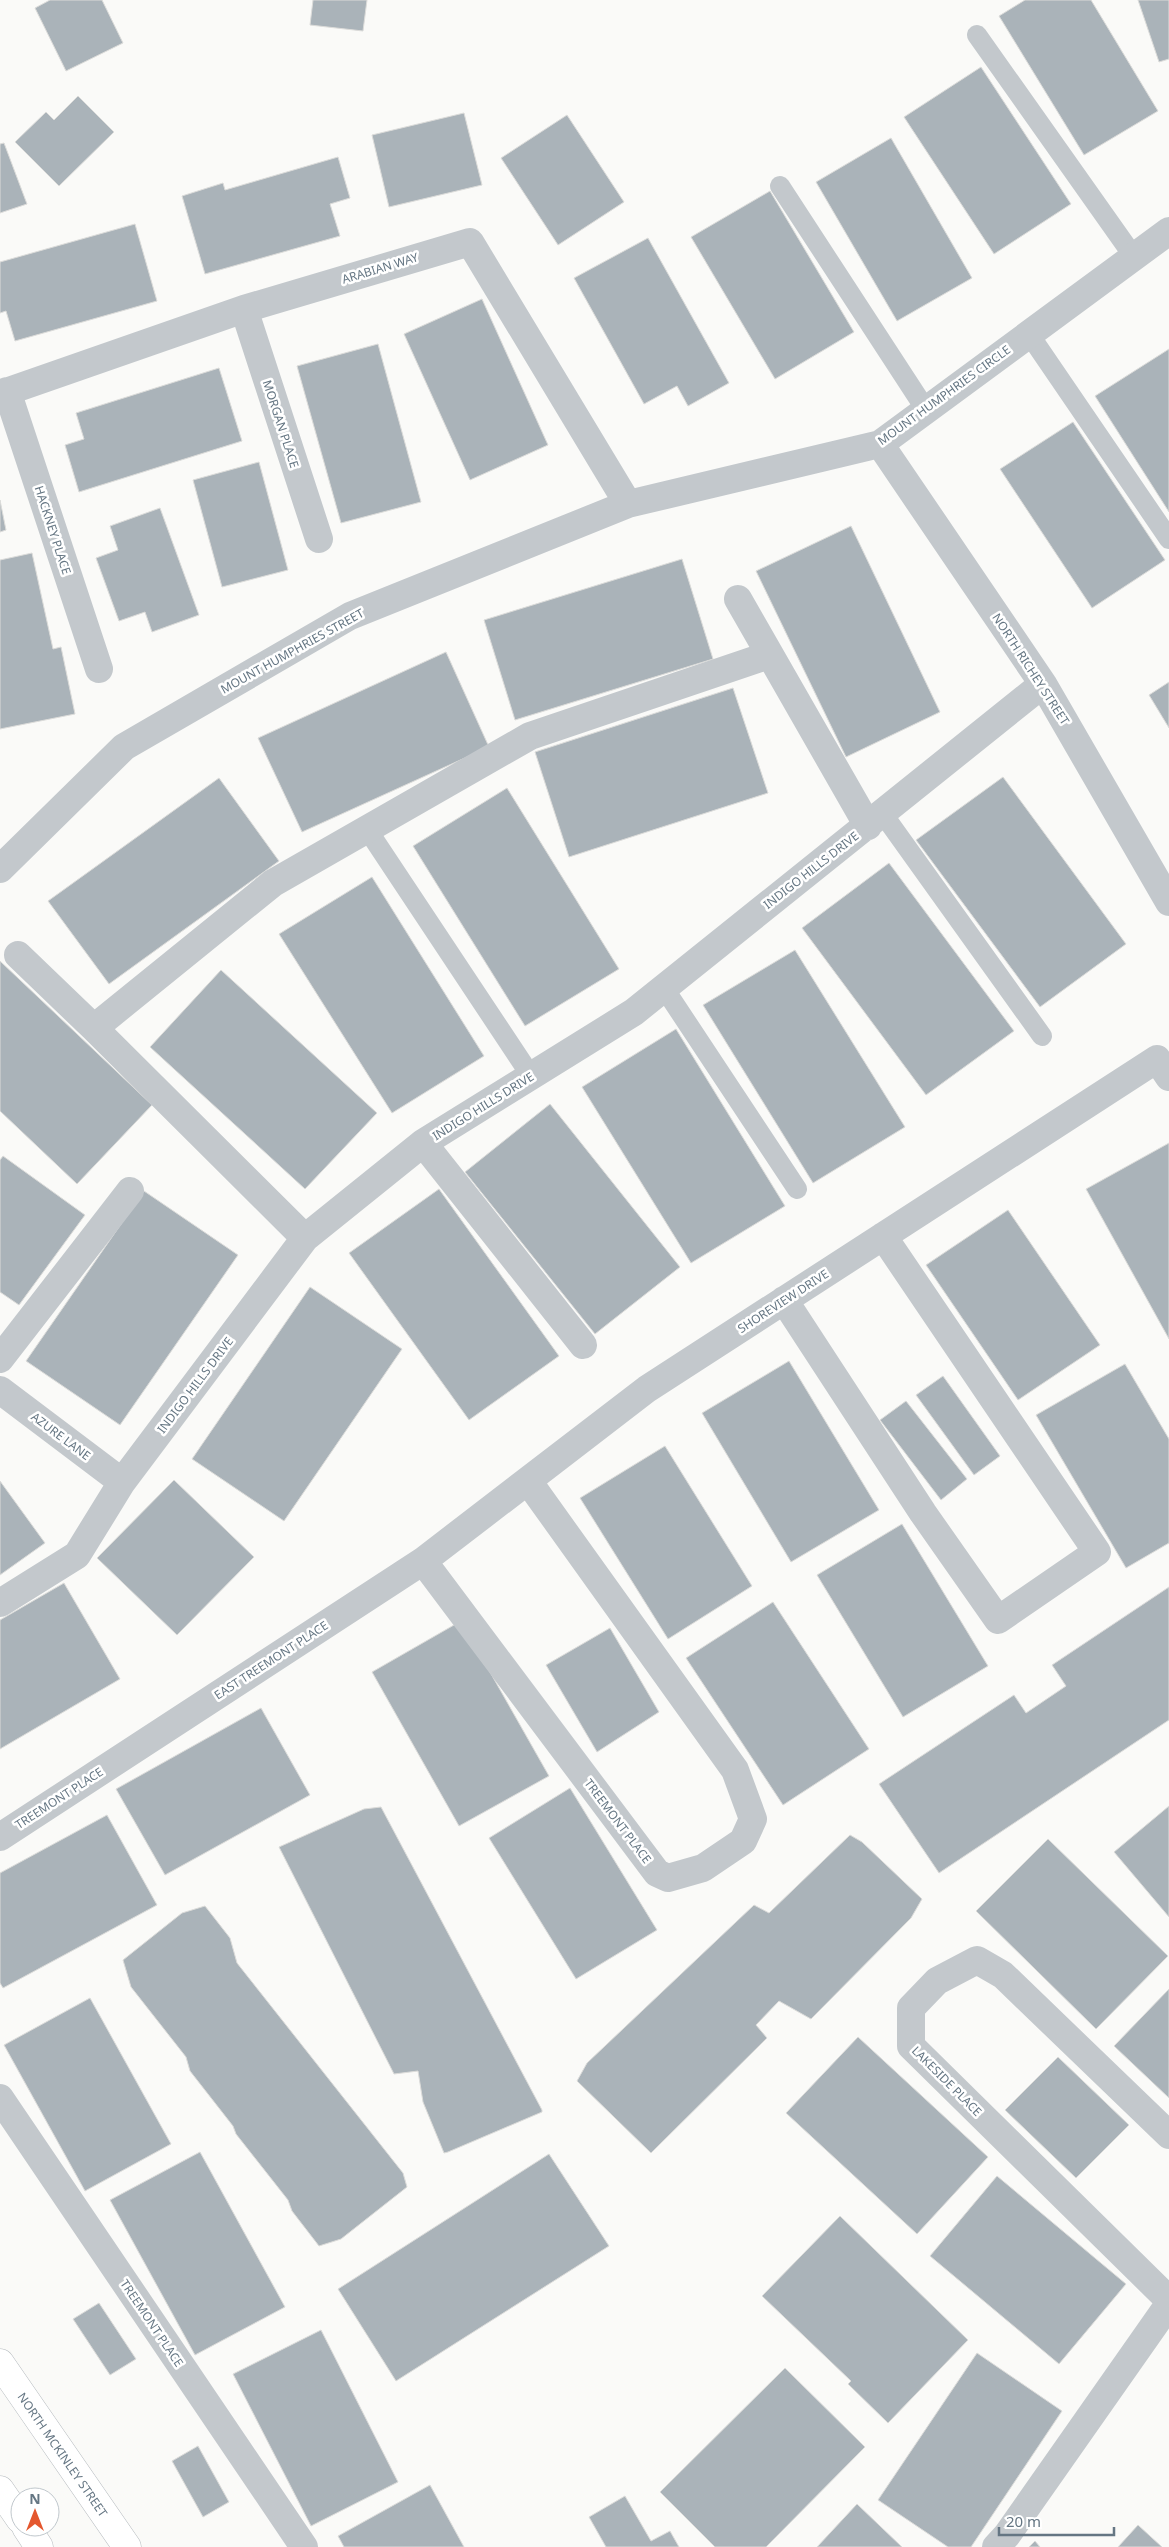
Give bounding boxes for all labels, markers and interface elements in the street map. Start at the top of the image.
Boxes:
street label: ARABIAN WAY [340,248,420,288]
street label: MOUNT HUMPHRIES CIRCLE [874,341,1014,449]
street label: MORGAN PLACE [259,378,303,470]
street label: HACKNEY PLACE [31,483,75,577]
street label: MOUNT HUMPHRIES STREET [217,604,367,698]
street label: NORTH RICHEY STREET [988,610,1074,728]
street label: INDIGO HILLS DRIVE [760,827,862,913]
street label: INDIGO HILLS DRIVE [429,1068,537,1144]
street label: SHOREVIEW DRIVE [734,1265,832,1337]
street label: INDIGO HILLS DRIVE [153,1333,237,1437]
street label: AZURE LANE [28,1408,94,1464]
street label: EAST TREEMONT PLACE [211,1617,331,1703]
street label: TREEMONT PLACE [12,1763,106,1833]
street label: TREEMONT PLACE [581,1775,655,1867]
street label: LAKESIDE PLACE [908,2042,986,2120]
street label: TREEMONT PLACE [116,2276,188,2370]
street label: NORTH MCKINLEY STREET [16,2391,112,2519]
north arrow [10,2487,60,2537]
scale bar [999,2504,1114,2536]
text: 20 m [1006,2511,1041,2531]

